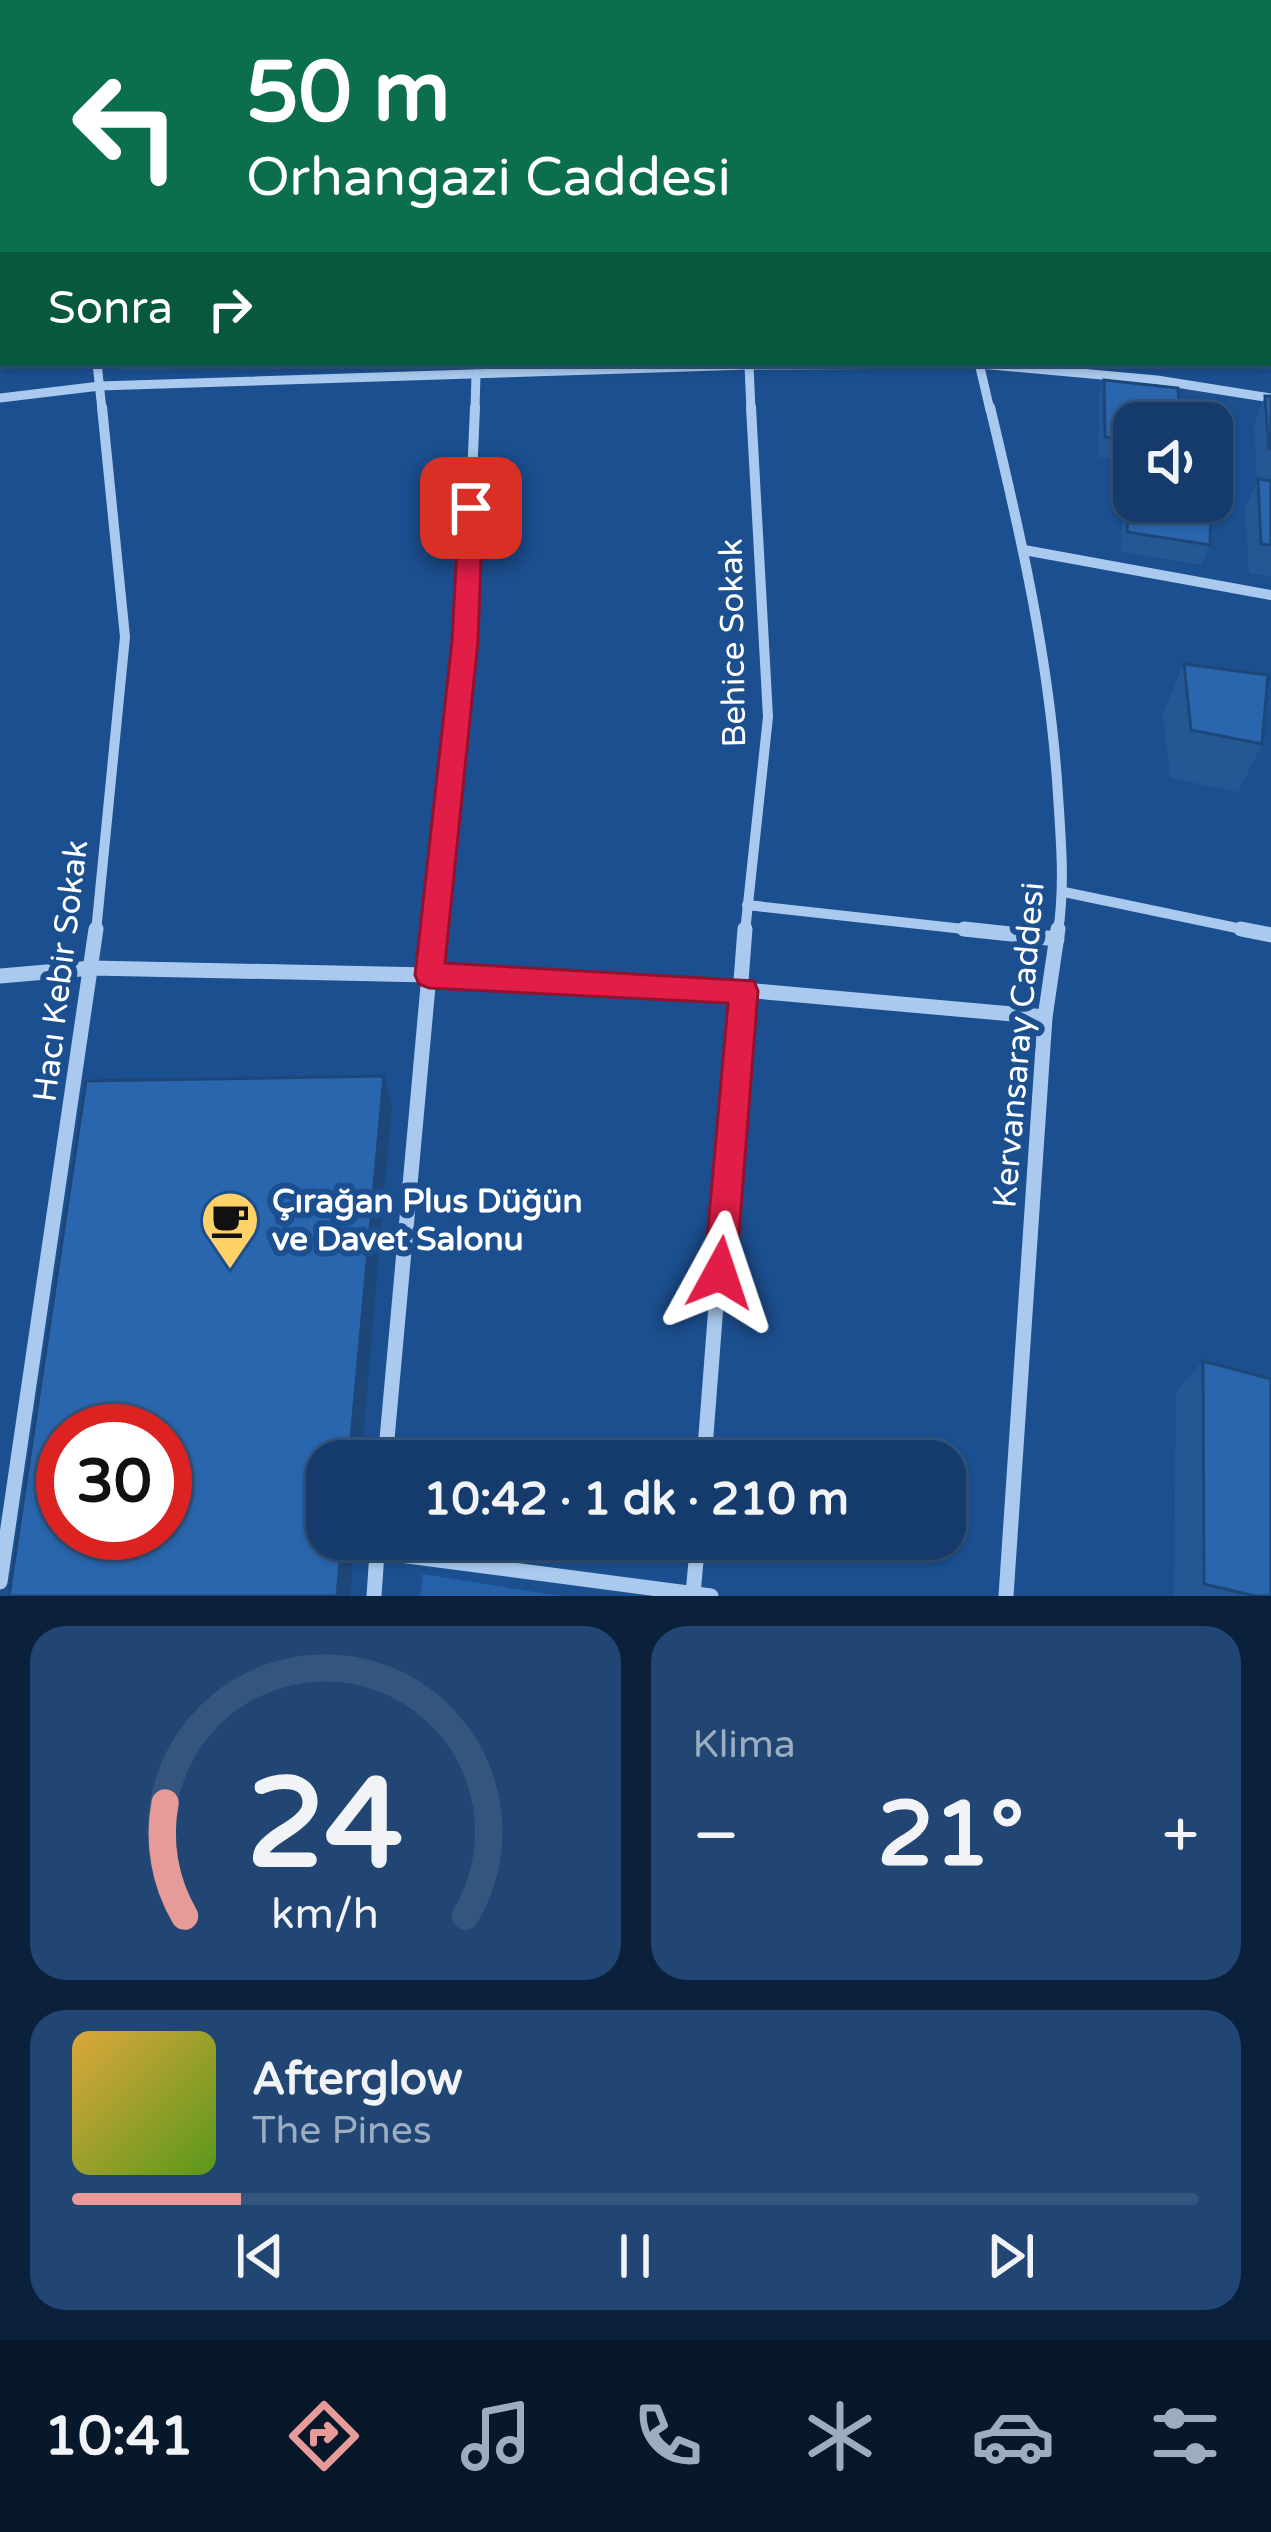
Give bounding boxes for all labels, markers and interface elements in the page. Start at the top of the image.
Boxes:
text: 50 m [246,43,450,144]
icon: left [48,48,204,204]
text: Orhangazi Caddesi [246,145,731,210]
icon: right [197,276,263,342]
text: Sonra [48,282,173,336]
map controls [1113,402,1233,522]
button: sound [1113,402,1233,522]
pin [420,457,522,559]
icon: arrive [438,475,504,541]
street label: Behice Sokak [712,538,754,748]
street label: Hacı Kebir Sokak [26,838,96,1104]
street label: Kervansaray Caddesi [985,881,1053,1209]
place label: Çırağan Plus Düğün ve Davet Salonu [272,1182,583,1259]
cafe icon: Çırağan Plus Düğün ve Davet Salonu [199,1189,261,1271]
position arrow [657,1210,783,1336]
speed limit sign: 30 [36,1404,192,1560]
text: 10:42 · 1 dk · 210 m [423,1473,849,1527]
text: Klima [693,1721,796,1768]
text: 24 [247,1750,404,1901]
text: 21° [877,1781,1024,1890]
text: − [693,1796,740,1876]
text: + [1162,1796,1199,1876]
text: km/h [271,1889,379,1940]
text: Afterglow [252,2053,463,2107]
text: The Pines [252,2107,432,2154]
icon: previous [227,2223,293,2289]
icon: pause [602,2223,668,2289]
icon: next [978,2223,1044,2289]
icon: directions [282,2394,366,2478]
icon: music [454,2394,538,2478]
icon: phone [626,2394,710,2478]
icon: climate [798,2394,882,2478]
icon: car [971,2394,1055,2478]
icon: filters [1143,2394,1227,2478]
text: 10:41 [44,2404,194,2469]

